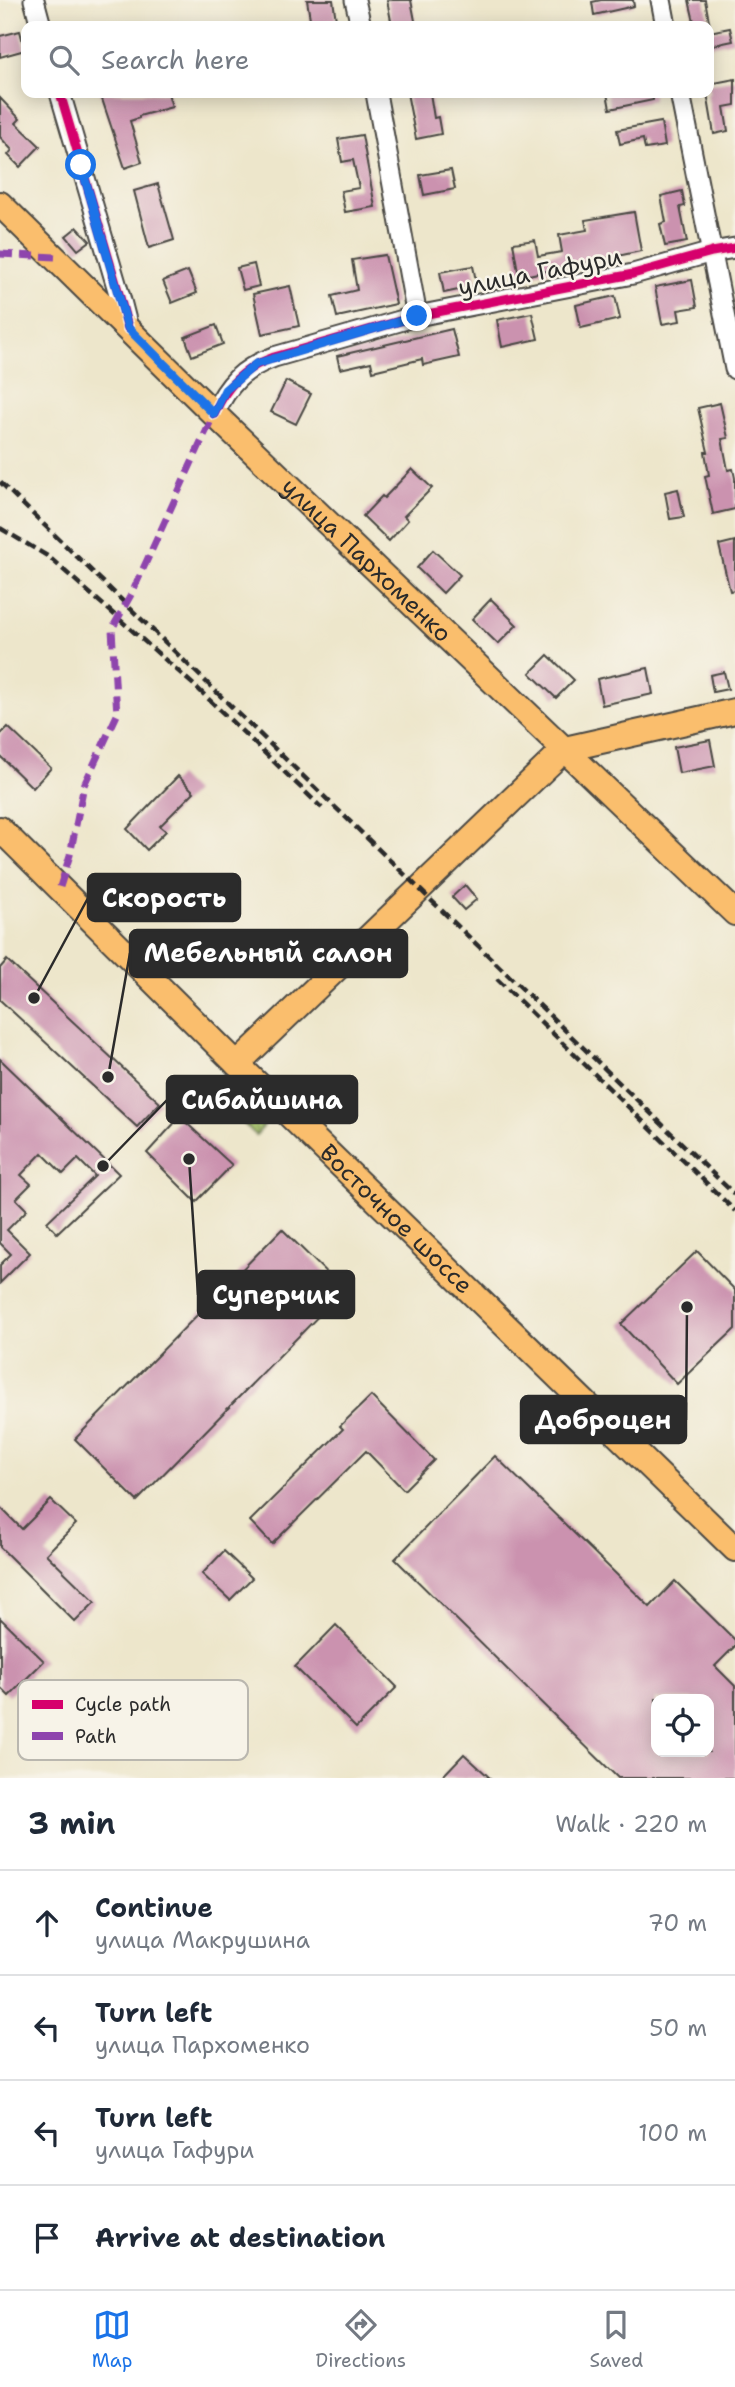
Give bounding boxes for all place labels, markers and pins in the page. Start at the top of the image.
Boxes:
callout: Скорость [88,874,240,921]
callout: Мебельный салон [130,930,407,977]
callout: Сибайшина [167,1076,357,1123]
callout: Суперчик [198,1271,354,1318]
callout: Доброцен [521,1396,686,1443]

